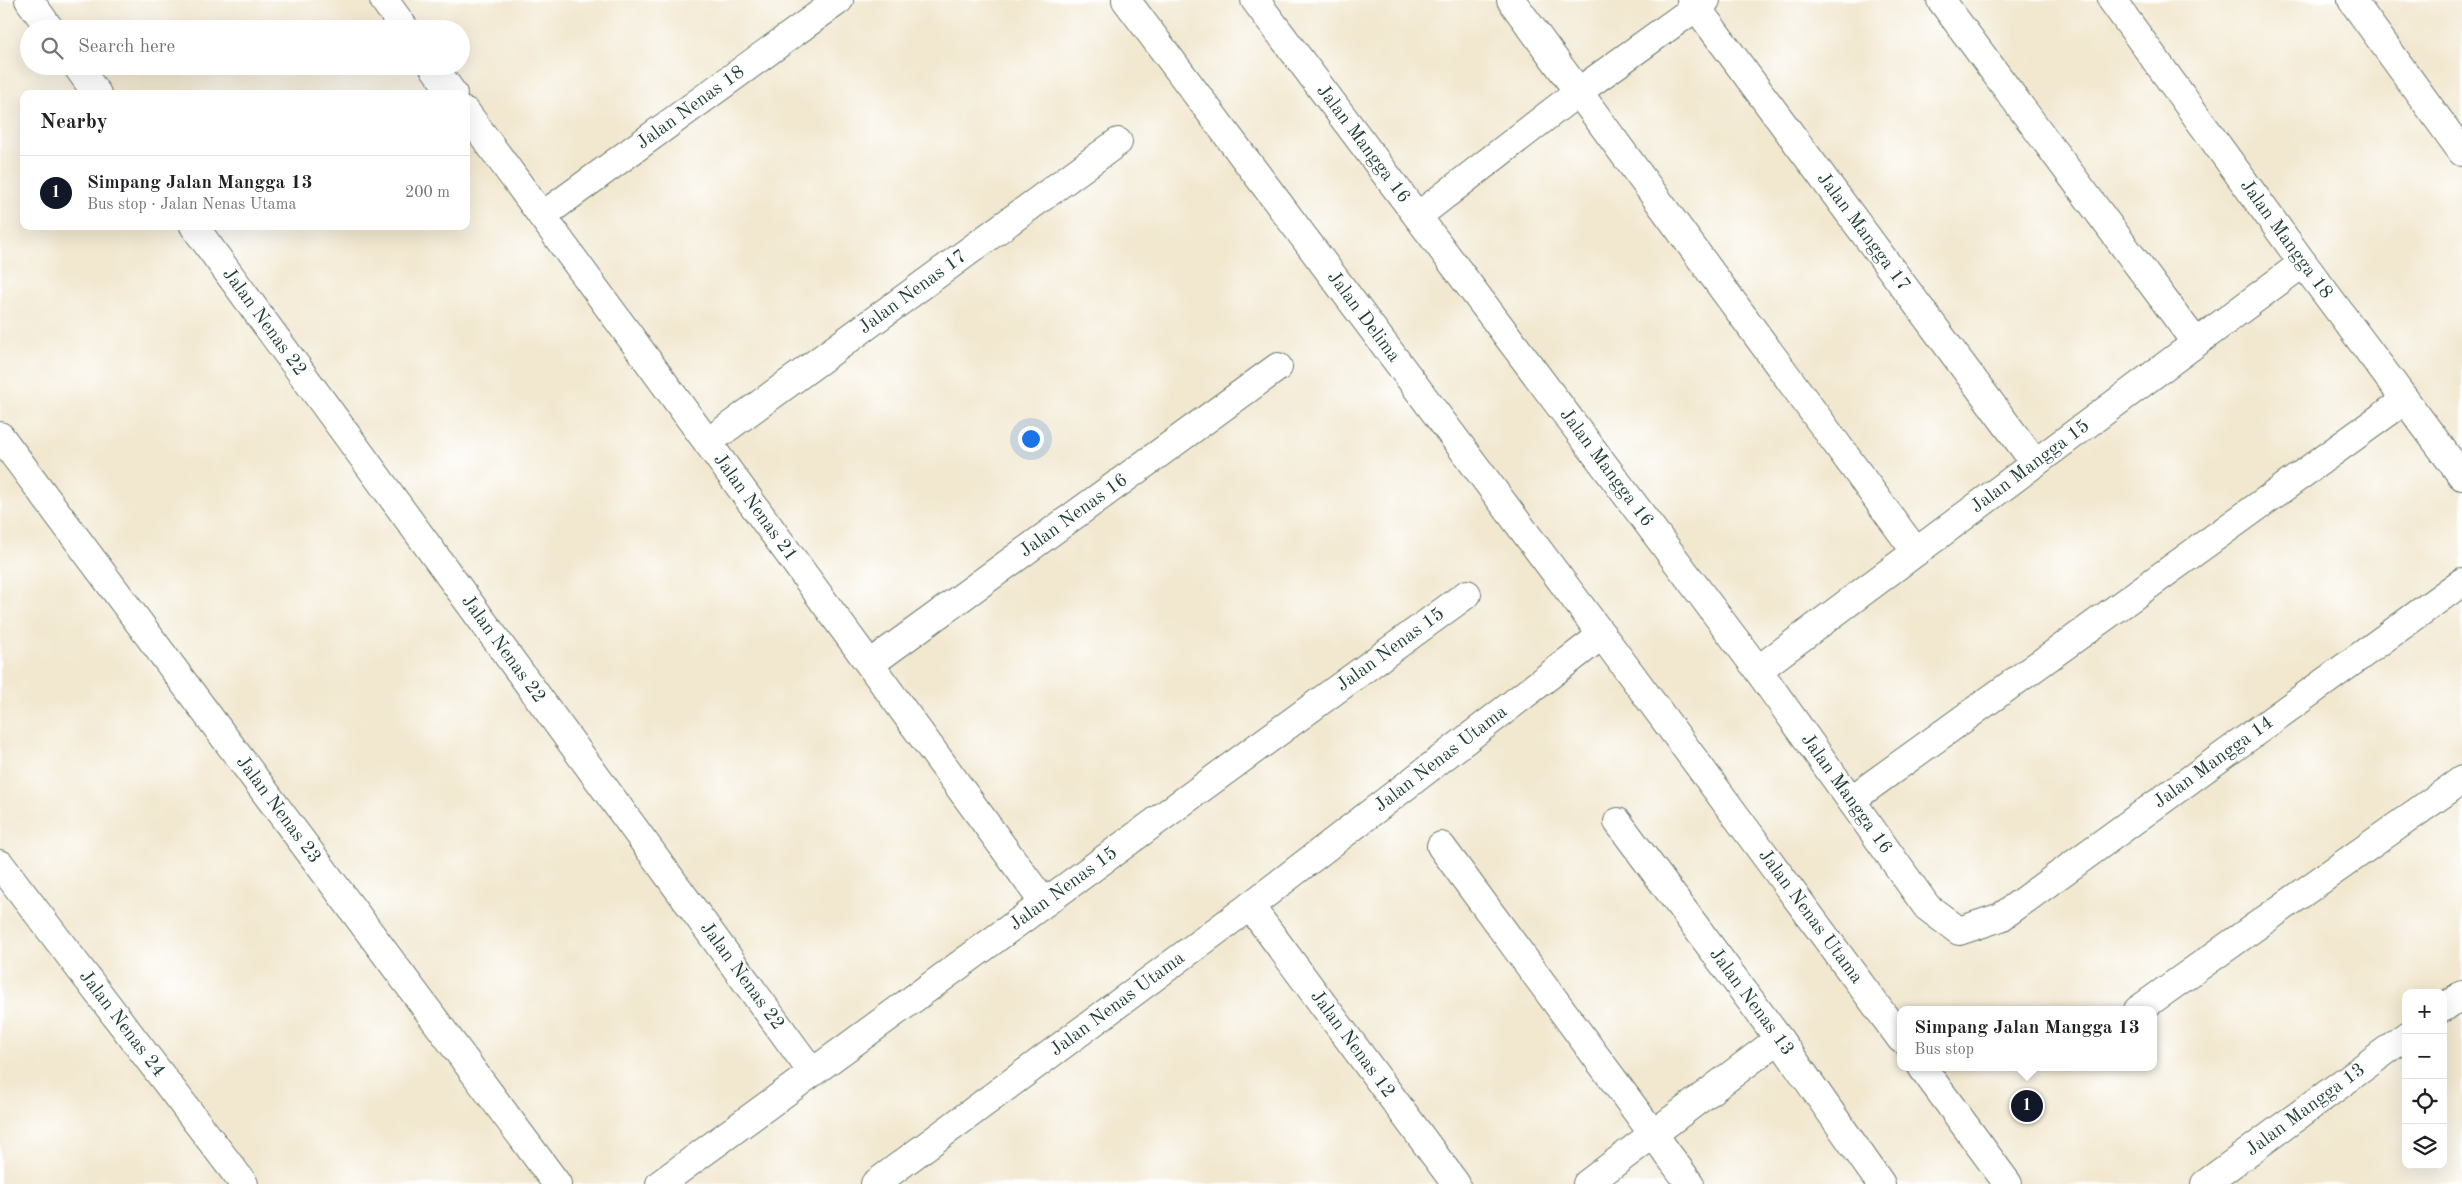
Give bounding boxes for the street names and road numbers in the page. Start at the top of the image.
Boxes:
street label: Jalan Nenas 18 [633,62,748,153]
street label: Jalan Mangga 16 [1313,81,1413,207]
street label: Jalan Mangga 17 [1813,169,1914,295]
street label: Jalan Mangga 18 [2236,176,2336,303]
street label: Jalan Nenas 17 [856,246,970,338]
street label: Jalan Nenas 22 [219,265,310,380]
street label: Jalan Delima [1323,268,1404,366]
street label: Jalan Mangga 16 [1556,405,1657,531]
street label: Jalan Mangga 15 [1968,416,2093,517]
street label: Jalan Nenas 21 [710,450,801,565]
street label: Jalan Nenas 16 [1016,470,1131,561]
street label: Jalan Nenas 22 [458,592,549,707]
street label: Jalan Nenas 15 [1333,604,1448,695]
street label: Jalan Nenas Utama [1371,702,1511,816]
street label: Jalan Mangga 14 [2150,713,2277,812]
street label: Jalan Mangga 16 [1797,730,1896,858]
street label: Jalan Nenas 23 [232,753,324,867]
street label: Jalan Nenas 15 [1006,843,1121,934]
street label: Jalan Nenas Utama [1755,846,1867,988]
street label: Jalan Nenas 22 [696,919,788,1034]
street label: Jalan Nenas 13 [1706,945,1797,1059]
street label: Jalan Nenas Utama [1047,948,1189,1060]
street label: Jalan Nenas 24 [75,967,168,1081]
street label: Jalan Nenas 12 [1307,987,1398,1101]
street label: Jalan Mangga 13 [2243,1060,2369,1160]

